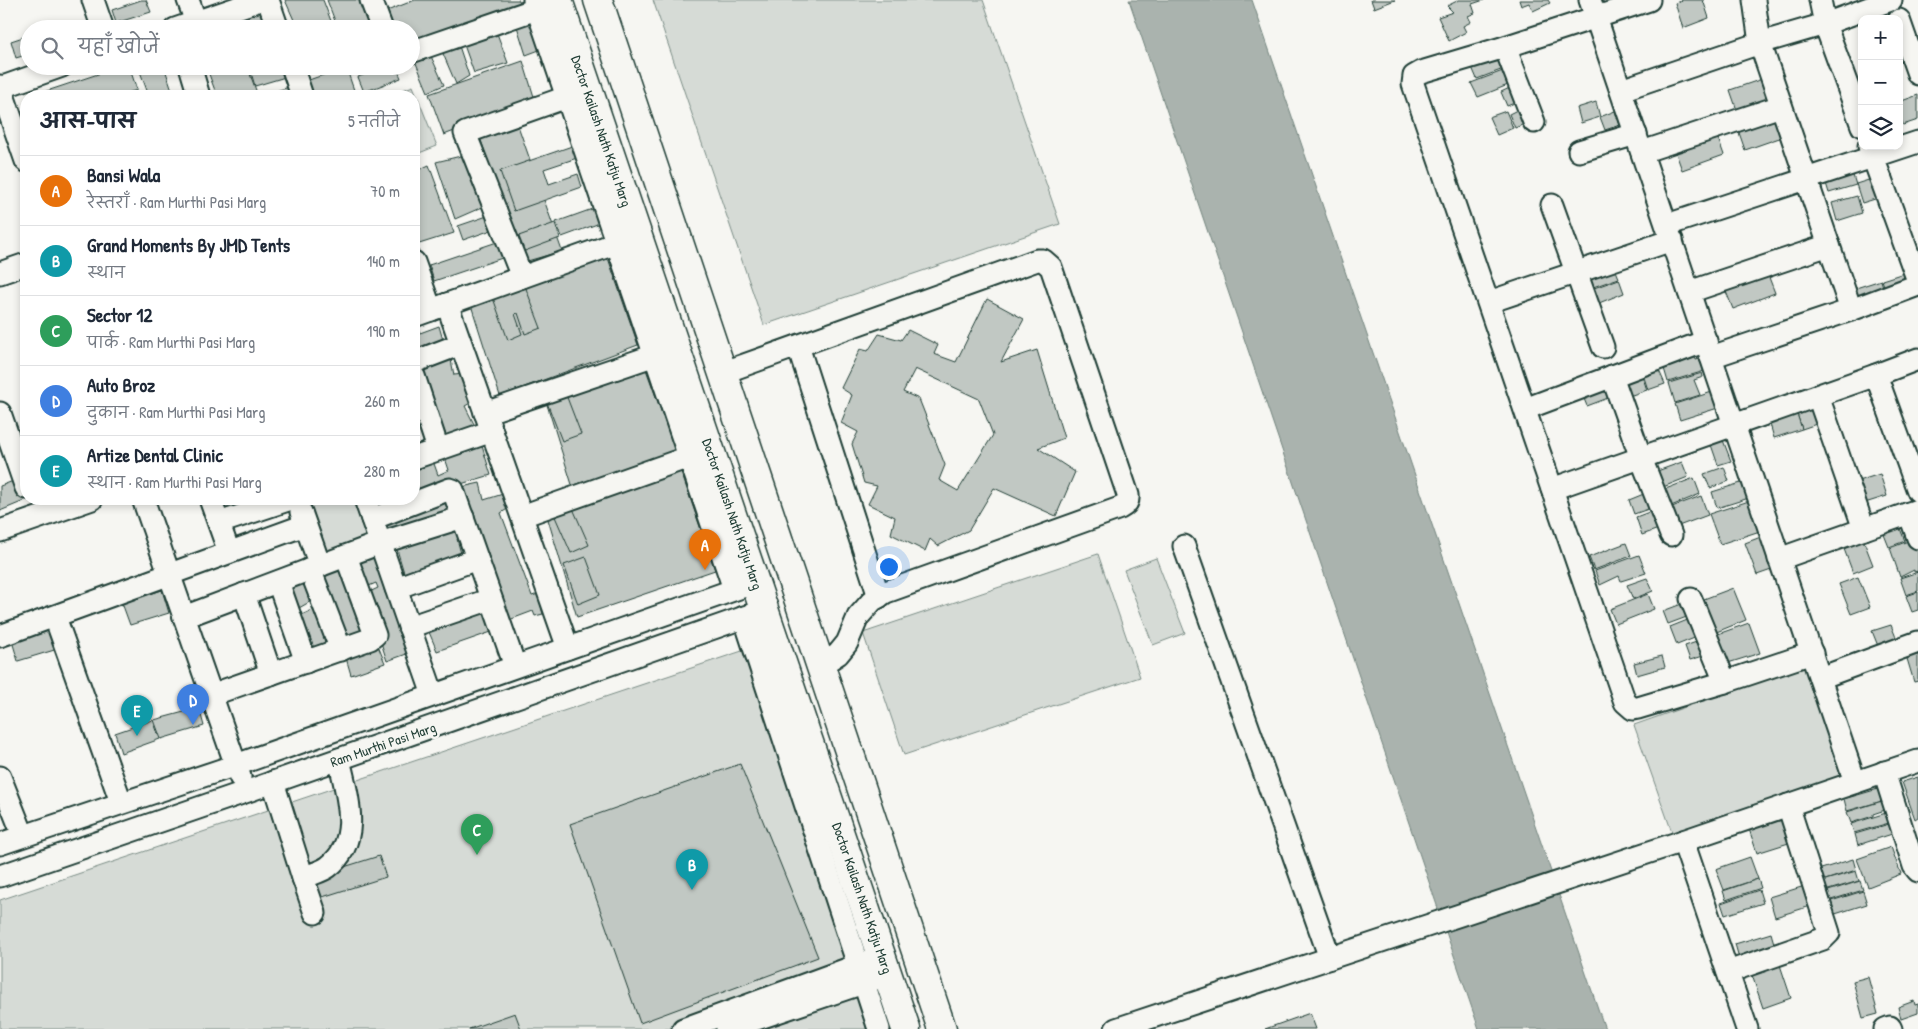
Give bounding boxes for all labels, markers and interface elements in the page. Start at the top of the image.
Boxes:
map controls [1858,15,1903,150]
button: + [1858,15,1903,60]
search box [20,20,420,75]
text: यहाँ खोजें [78,33,159,59]
icon: search [38,34,66,62]
street label: Doctor Kailash Nath Katju Marg [566,53,637,209]
button: − [1858,60,1903,105]
button: layers [1858,105,1903,150]
text: आस-पास [40,106,136,135]
text: 5 नतीजे [348,110,400,132]
text: Bansi Wala [87,162,160,188]
text: A [52,180,60,202]
text: 70 m [370,180,400,202]
text: रेस्तराँ · Ram Murthi Pasi Marg [87,191,266,213]
text: Grand Moments By JMD Tents [87,232,290,258]
text: B [52,250,60,272]
text: 140 m [366,250,400,272]
text: स्थान [87,261,125,283]
text: Sector 12 [87,302,152,328]
text: C [52,320,60,342]
text: 190 m [367,320,400,342]
text: पार्क · Ram Murthi Pasi Marg [87,331,255,353]
text: Auto Broz [87,372,155,398]
text: D [52,390,60,412]
text: 260 m [364,390,400,412]
text: दुकान · Ram Murthi Pasi Marg [87,401,265,423]
street label: Doctor Kailash Nath Katju Marg [697,436,768,592]
text: Artize Dental Clinic [87,442,223,468]
text: E [52,460,60,482]
text: 280 m [364,460,400,482]
text: स्थान · Ram Murthi Pasi Marg [87,471,262,493]
pin: A [689,529,721,570]
your location [876,554,902,580]
pin: D [177,684,209,725]
pin: E [121,695,153,736]
street label: Ram Murthi Pasi Marg [328,717,439,772]
pin: C [461,814,493,855]
street label: Doctor Kailash Nath Katju Marg [827,820,898,976]
pin: B [676,849,708,890]

